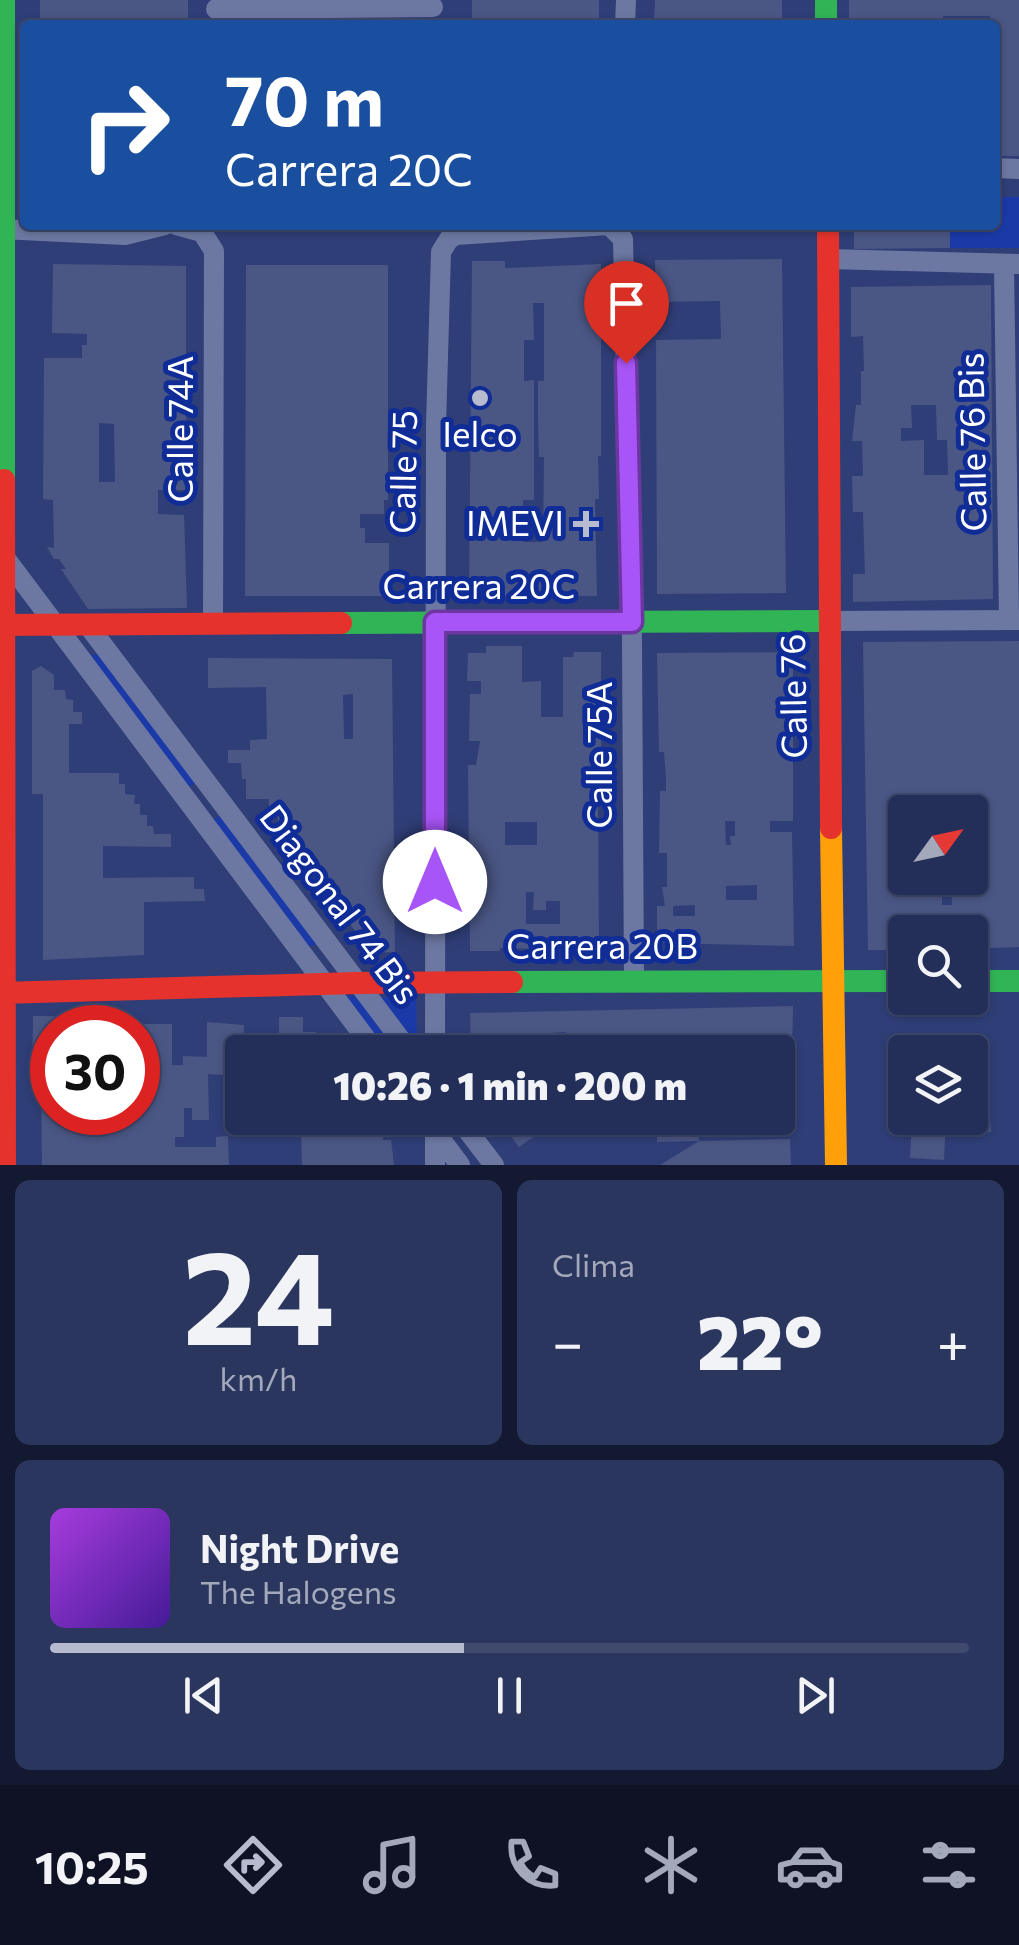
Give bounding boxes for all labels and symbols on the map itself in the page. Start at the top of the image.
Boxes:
pin [584,261,669,364]
street label: Calle 76 Bis [947,352,994,532]
street label: Calle 74A [157,356,200,502]
marker: Ielco [469,387,491,409]
street label: Calle 75 [379,410,424,534]
place label: Ielco [442,411,518,454]
place label: IMEVI [466,500,564,543]
marker: IMEVI [573,511,599,537]
street label: Carrera 20C [383,563,575,606]
street label: Calle 76 [769,633,814,759]
street label: Calle 75A [576,681,619,829]
street label: Diagonal 74 Bis [252,795,430,1012]
north arrow [888,795,988,895]
position arrow [383,830,487,934]
street label: Carrera 20B [506,923,698,966]
speed limit sign: 30 [30,1005,160,1135]

